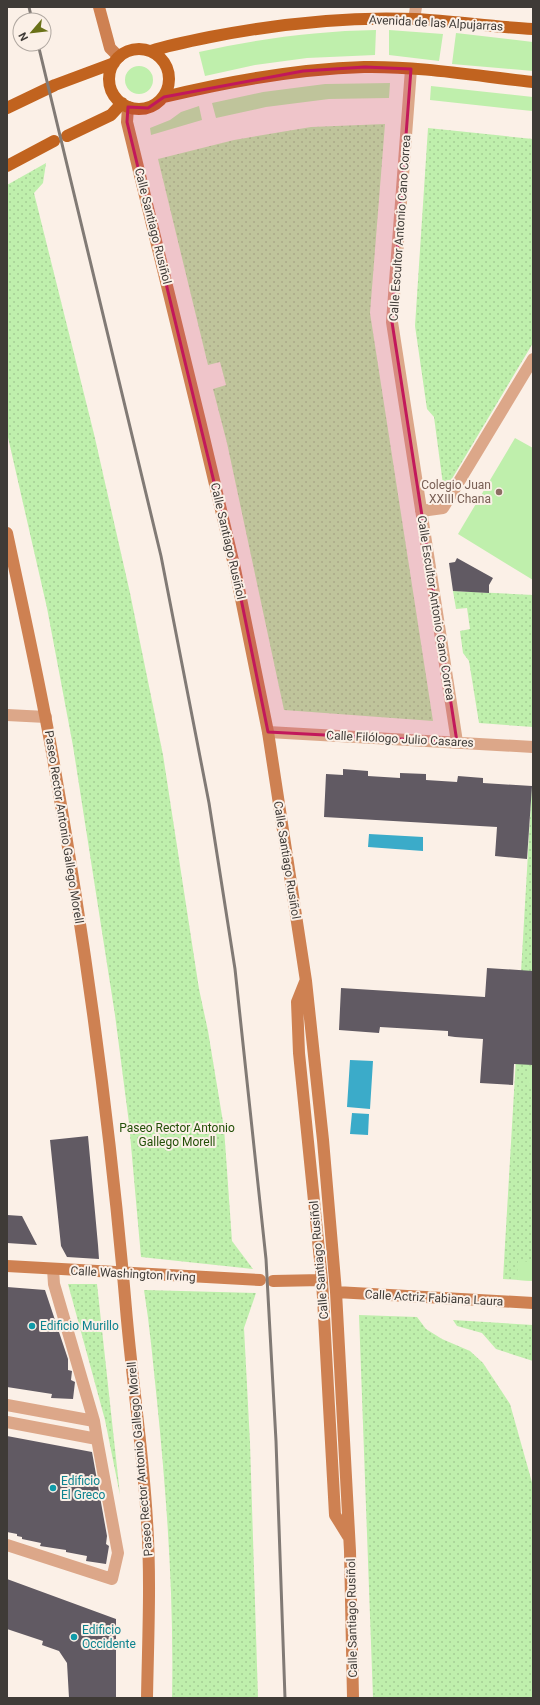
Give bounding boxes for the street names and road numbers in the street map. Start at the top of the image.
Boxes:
street label: Avenida de las Alpujarras [369,12,503,34]
street label: Calle Escultor Antonio Cano Correa [386,134,414,322]
street label: Calle Santiago Rusiñol [132,166,174,286]
street label: Calle Santiago Rusiñol [208,481,248,601]
street label: Calle Escultor Antonio Cano Correa [414,515,458,701]
street label: Calle Filólogo Julio Casares [326,728,474,750]
street label: Paseo Rector Antonio Gallego Morell [42,729,86,925]
street label: Calle Santiago Rusiñol [271,800,303,920]
street label: Calle Santiago Rusiñol [307,1200,331,1320]
street label: Calle Washington Irving [70,1264,196,1284]
street label: Calle Actriz Fabiana Laura [364,1287,504,1309]
street label: Paseo Rector Antonio Gallego Morell [125,1361,155,1557]
street label: Calle Santiago Rusiñol [344,1558,360,1678]

